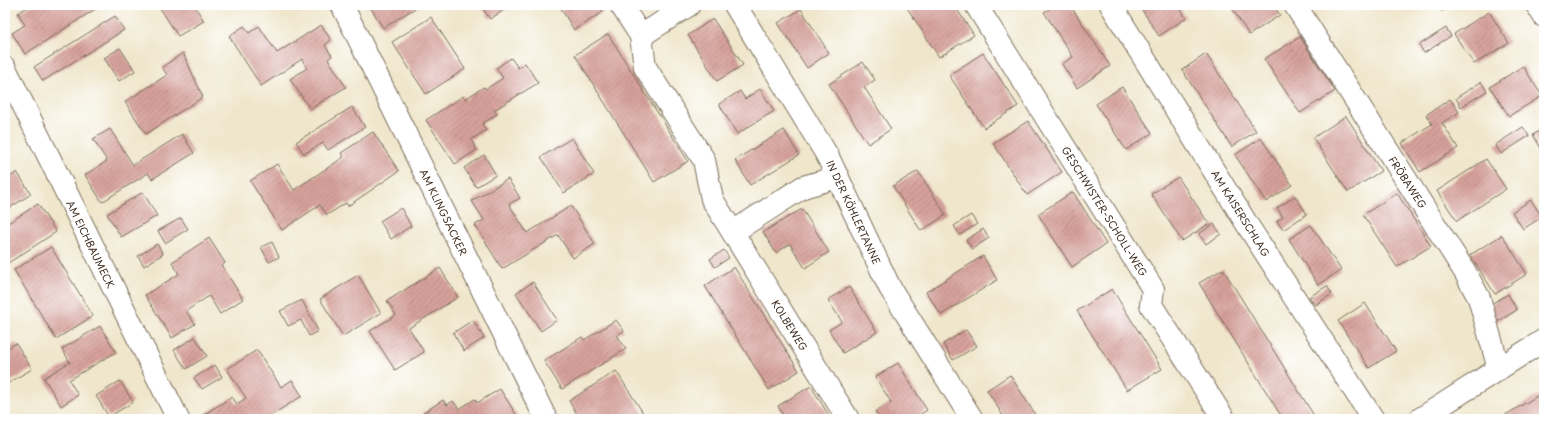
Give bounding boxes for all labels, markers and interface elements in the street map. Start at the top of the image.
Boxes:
street label: GESCHWISTER-SCHOLL-WEG [1059,143,1151,279]
street label: FRÖBAWEG [1386,153,1430,211]
street label: IN DER KÖHLERTANNE [823,157,885,267]
street label: AM KLINGSACKER [416,166,472,258]
street label: AM KAISERSCHLAG [1208,167,1274,259]
street label: AM EICHBAUMECK [63,198,119,290]
street label: KOLBEWEG [768,297,812,353]

